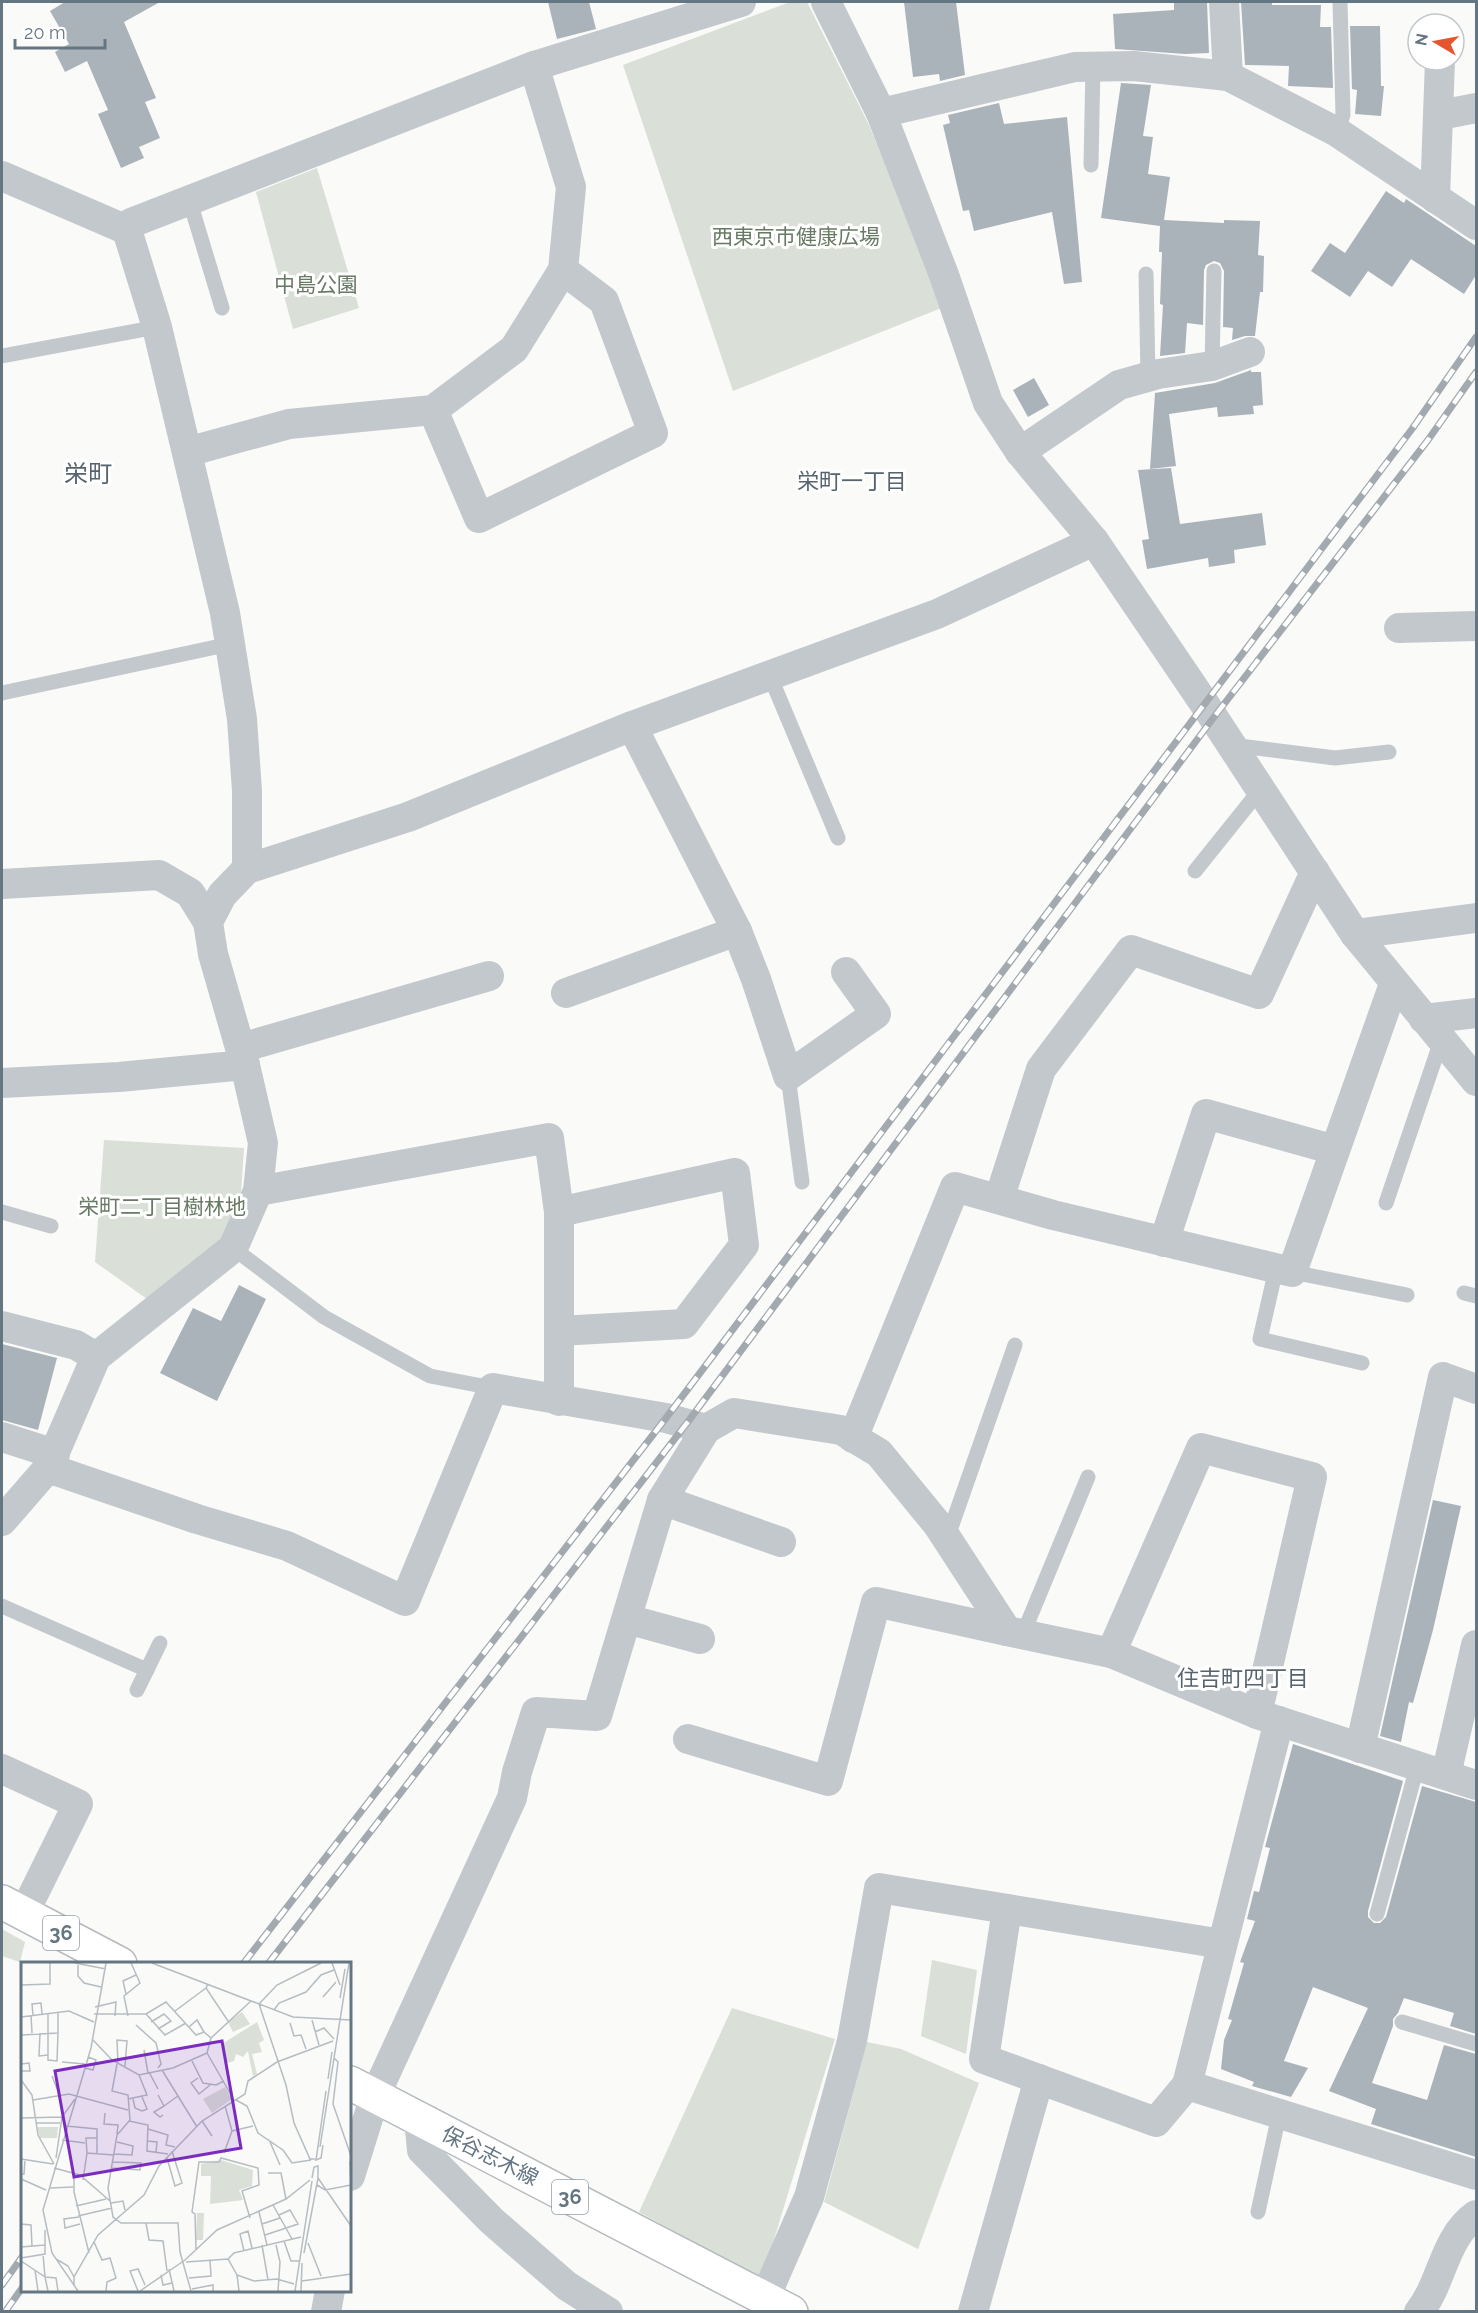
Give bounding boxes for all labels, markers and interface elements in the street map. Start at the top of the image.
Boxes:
scale bar [15,12,105,50]
north arrow [1406,12,1466,72]
text: 20 m [24,22,66,43]
text: N [1411,32,1432,47]
park label: 西東京市健康広場 [712,224,880,249]
park label: 中島公園 [274,272,358,297]
district label: 栄町 [64,459,112,488]
district label: 栄町一丁目 [797,468,907,494]
park label: 栄町二丁目樹林地 [78,1194,246,1219]
district label: 住吉町四丁目 [1177,1665,1309,1691]
road number: 36 [43,1916,79,1950]
inset map [21,1962,351,2292]
street label: 保谷志木線 [438,2121,543,2191]
road number: 36 [552,2180,588,2214]

